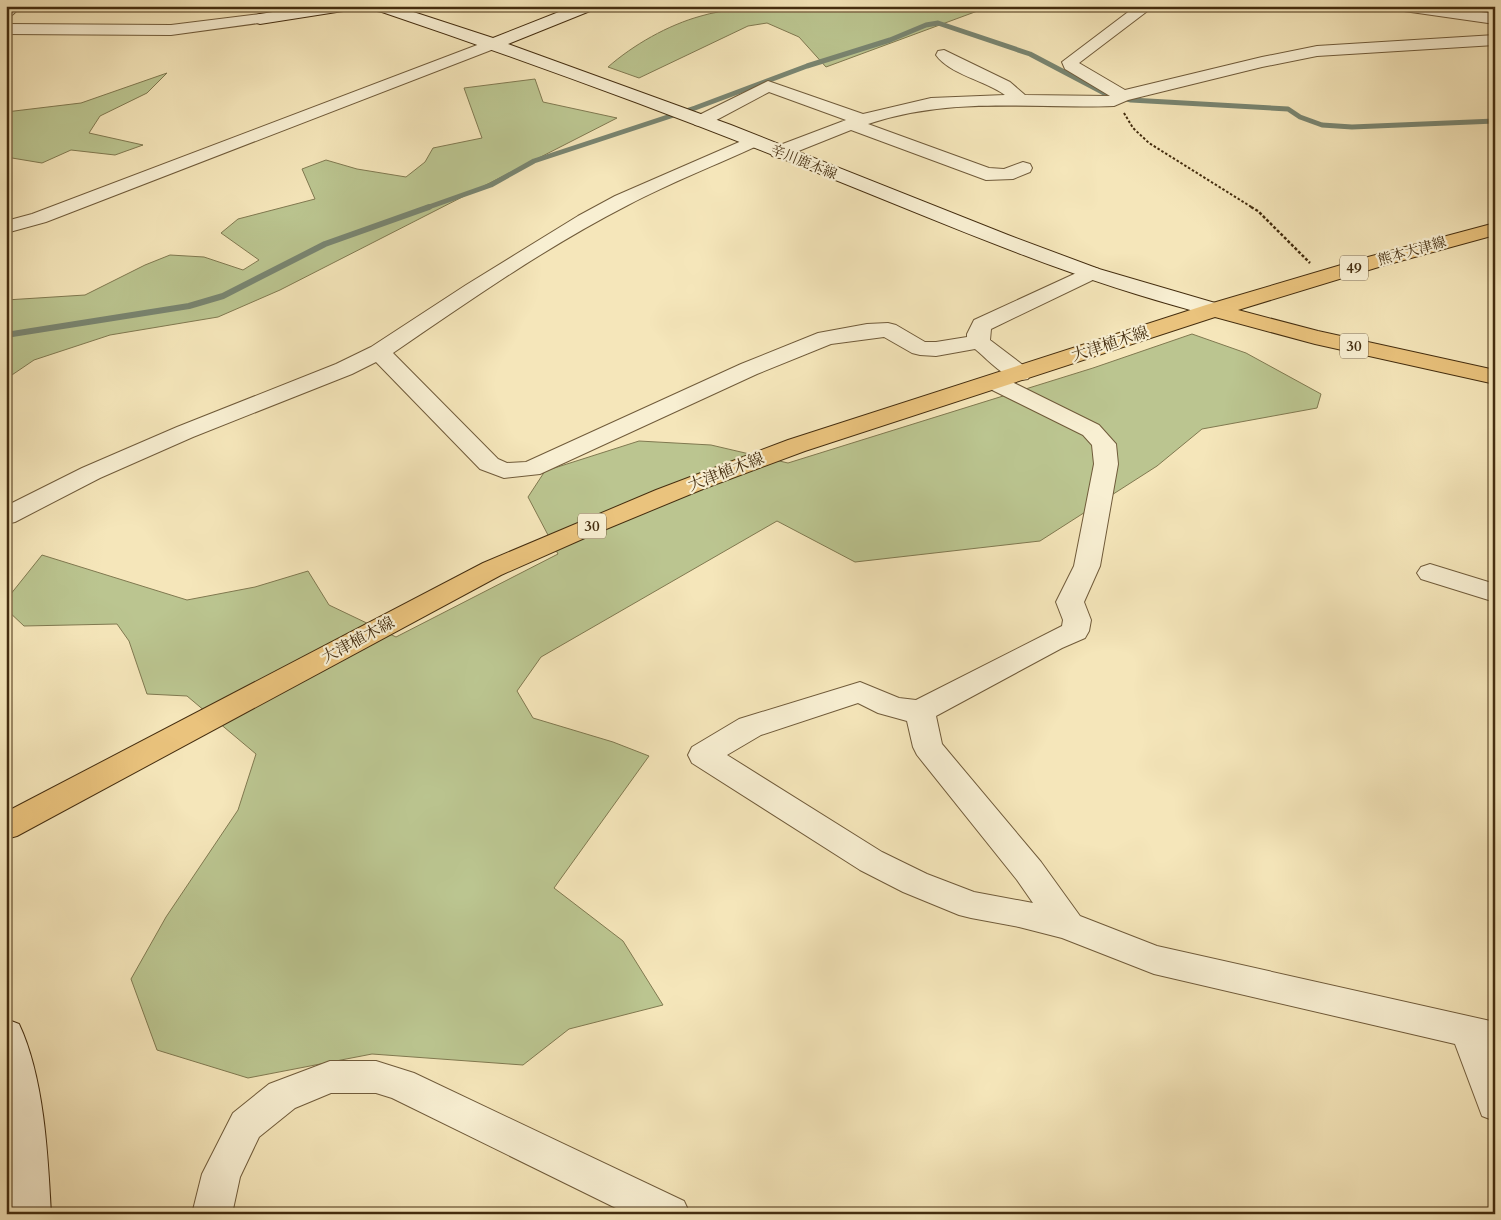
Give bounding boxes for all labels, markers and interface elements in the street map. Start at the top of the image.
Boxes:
street label: 辛川鹿本線 [768,140,840,184]
street label: 熊本大津線 [1376,232,1448,270]
road number: 49 [1340,256,1368,280]
street label: 大津植木線 [1069,321,1151,367]
road number: 30 [1340,334,1368,358]
street label: 大津植木線 [685,447,767,497]
road number: 30 [578,514,606,538]
street label: 大津植木線 [318,612,398,668]

